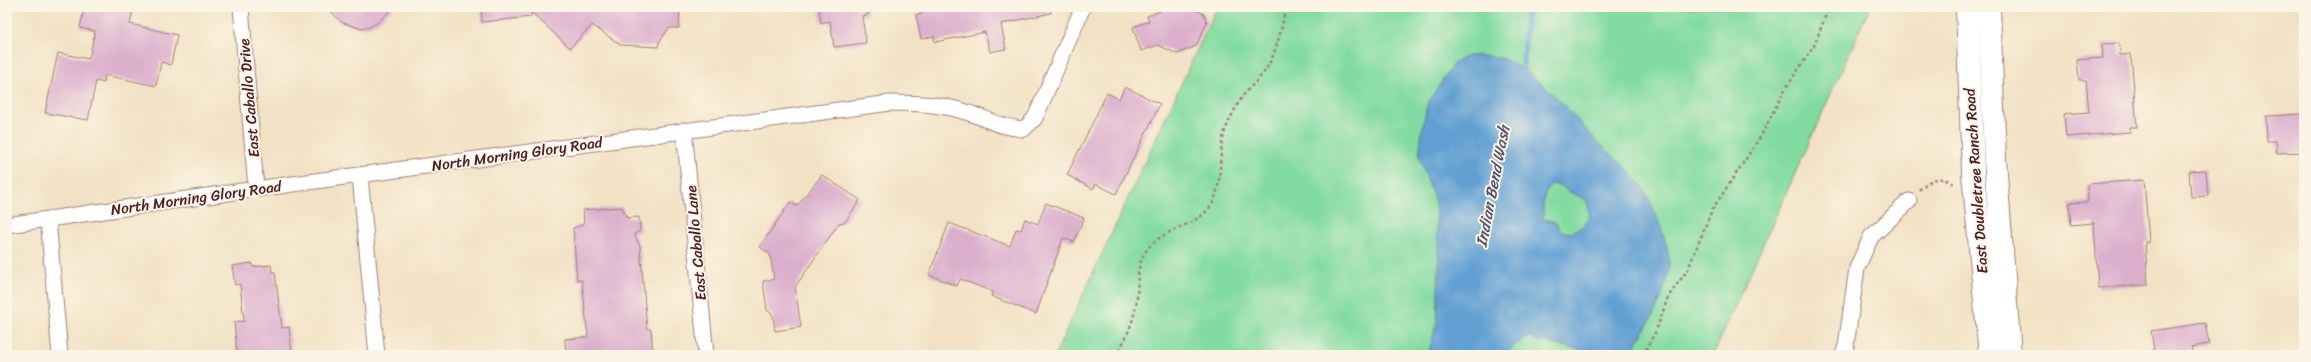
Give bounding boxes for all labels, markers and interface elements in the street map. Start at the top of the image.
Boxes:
street label: East Caballo Drive [231,37,267,159]
street label: East Doubletree Ranch Road [1956,86,1995,274]
water label: Indian Bend Wash [1466,121,1519,250]
street label: North Morning Glory Road [430,129,605,179]
street label: North Morning Glory Road [109,173,284,223]
street label: East Caballo Lane [678,184,714,302]

